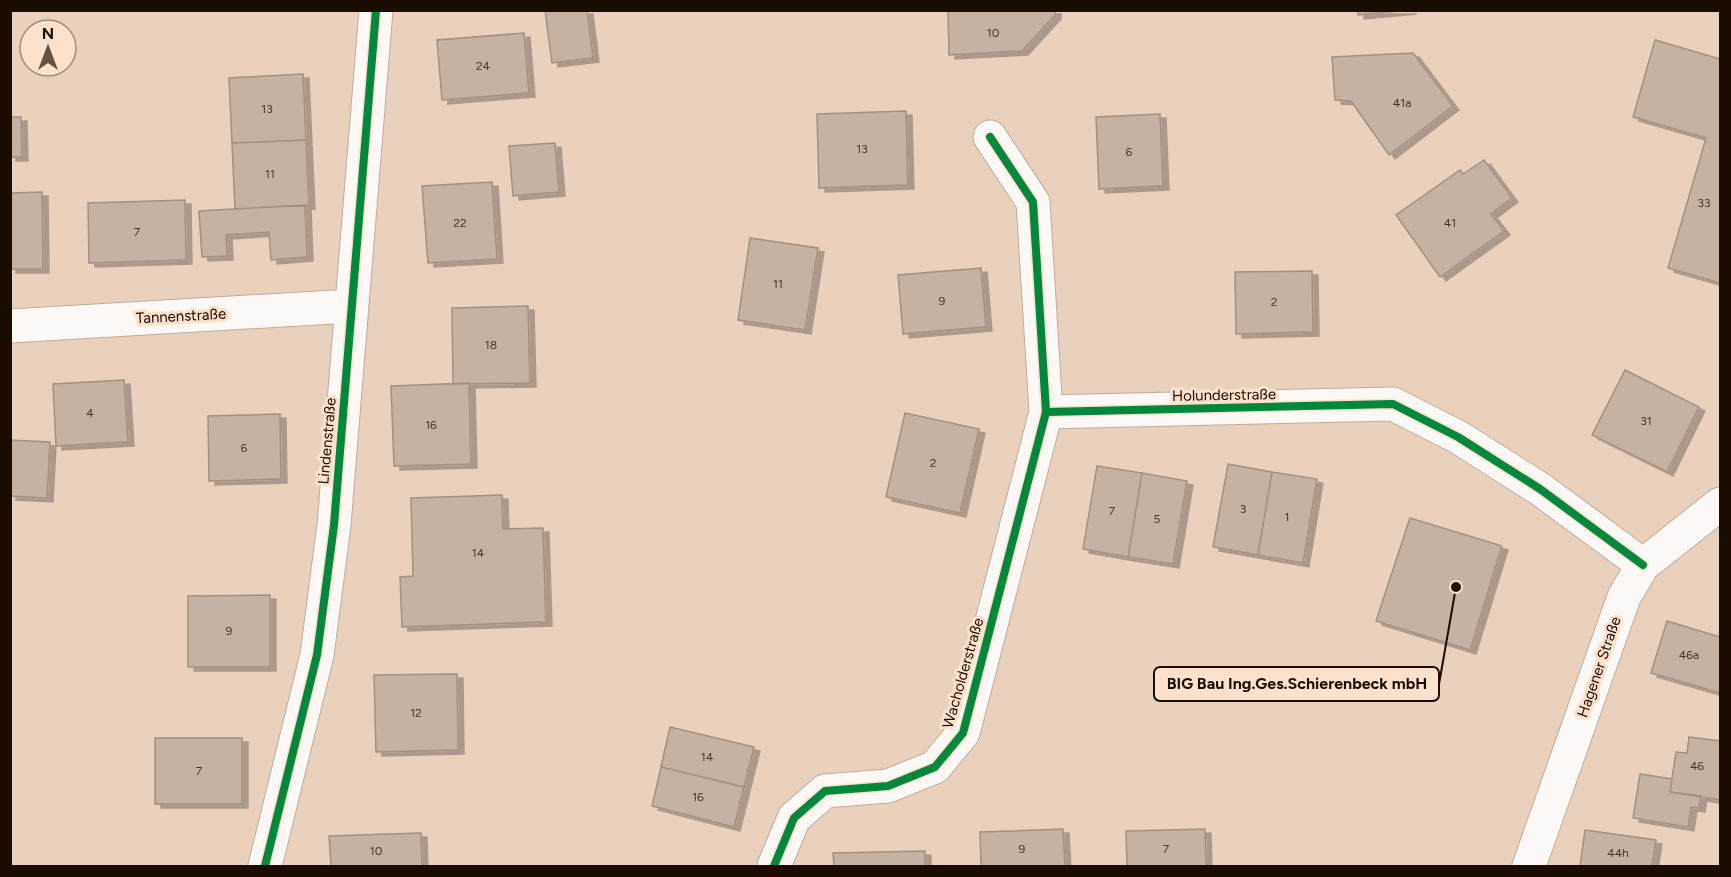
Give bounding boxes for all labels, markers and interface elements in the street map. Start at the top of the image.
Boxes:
north arrow [18,18,78,78]
text: N [42,24,54,43]
house number: 10 [987,26,1000,40]
house number: 24 [476,59,491,73]
house number: 41a [1393,96,1411,110]
house number: 13 [261,102,273,116]
house number: 13 [856,142,868,156]
house number: 6 [1126,145,1133,159]
house number: 11 [265,167,275,181]
house number: 33 [1697,196,1711,210]
house number: 22 [453,216,467,230]
house number: 41 [1444,216,1456,230]
house number: 7 [134,225,141,239]
house number: 11 [773,277,783,291]
house number: 9 [939,294,946,308]
house number: 2 [1271,295,1277,309]
street label: Tannenstraße [135,305,227,327]
house number: 18 [485,338,497,352]
street label: Holunderstraße [1172,385,1276,405]
street label: Lindenstraße [314,397,340,485]
house number: 4 [86,406,94,420]
house number: 31 [1640,414,1652,428]
house number: 16 [425,418,437,432]
house number: 6 [241,441,248,455]
house number: 2 [930,456,936,470]
house number: 3 [1240,502,1246,516]
house number: 7 [1109,504,1116,518]
house number: 1 [1285,510,1289,524]
house number: 5 [1154,512,1161,526]
house number: 14 [472,546,485,560]
street label: Hagener Straße [1573,614,1625,720]
street label: Wacholderstraße [939,616,987,730]
house number: 9 [226,624,233,638]
house number: 46a [1679,648,1699,662]
callout: BIG Bau Ing.Ges.Schierenbeck mbH [1154,667,1439,701]
text: BIG Bau Ing.Ges.Schierenbeck mbH [1167,674,1427,693]
house number: 12 [410,706,422,720]
house number: 14 [701,750,714,764]
house number: 46 [1690,759,1704,773]
house number: 7 [196,764,203,778]
house number: 16 [692,790,704,804]
house number: 9 [1019,842,1026,856]
house number: 7 [1163,842,1170,856]
house number: 10 [370,844,383,858]
house number: 44h [1607,846,1629,860]

